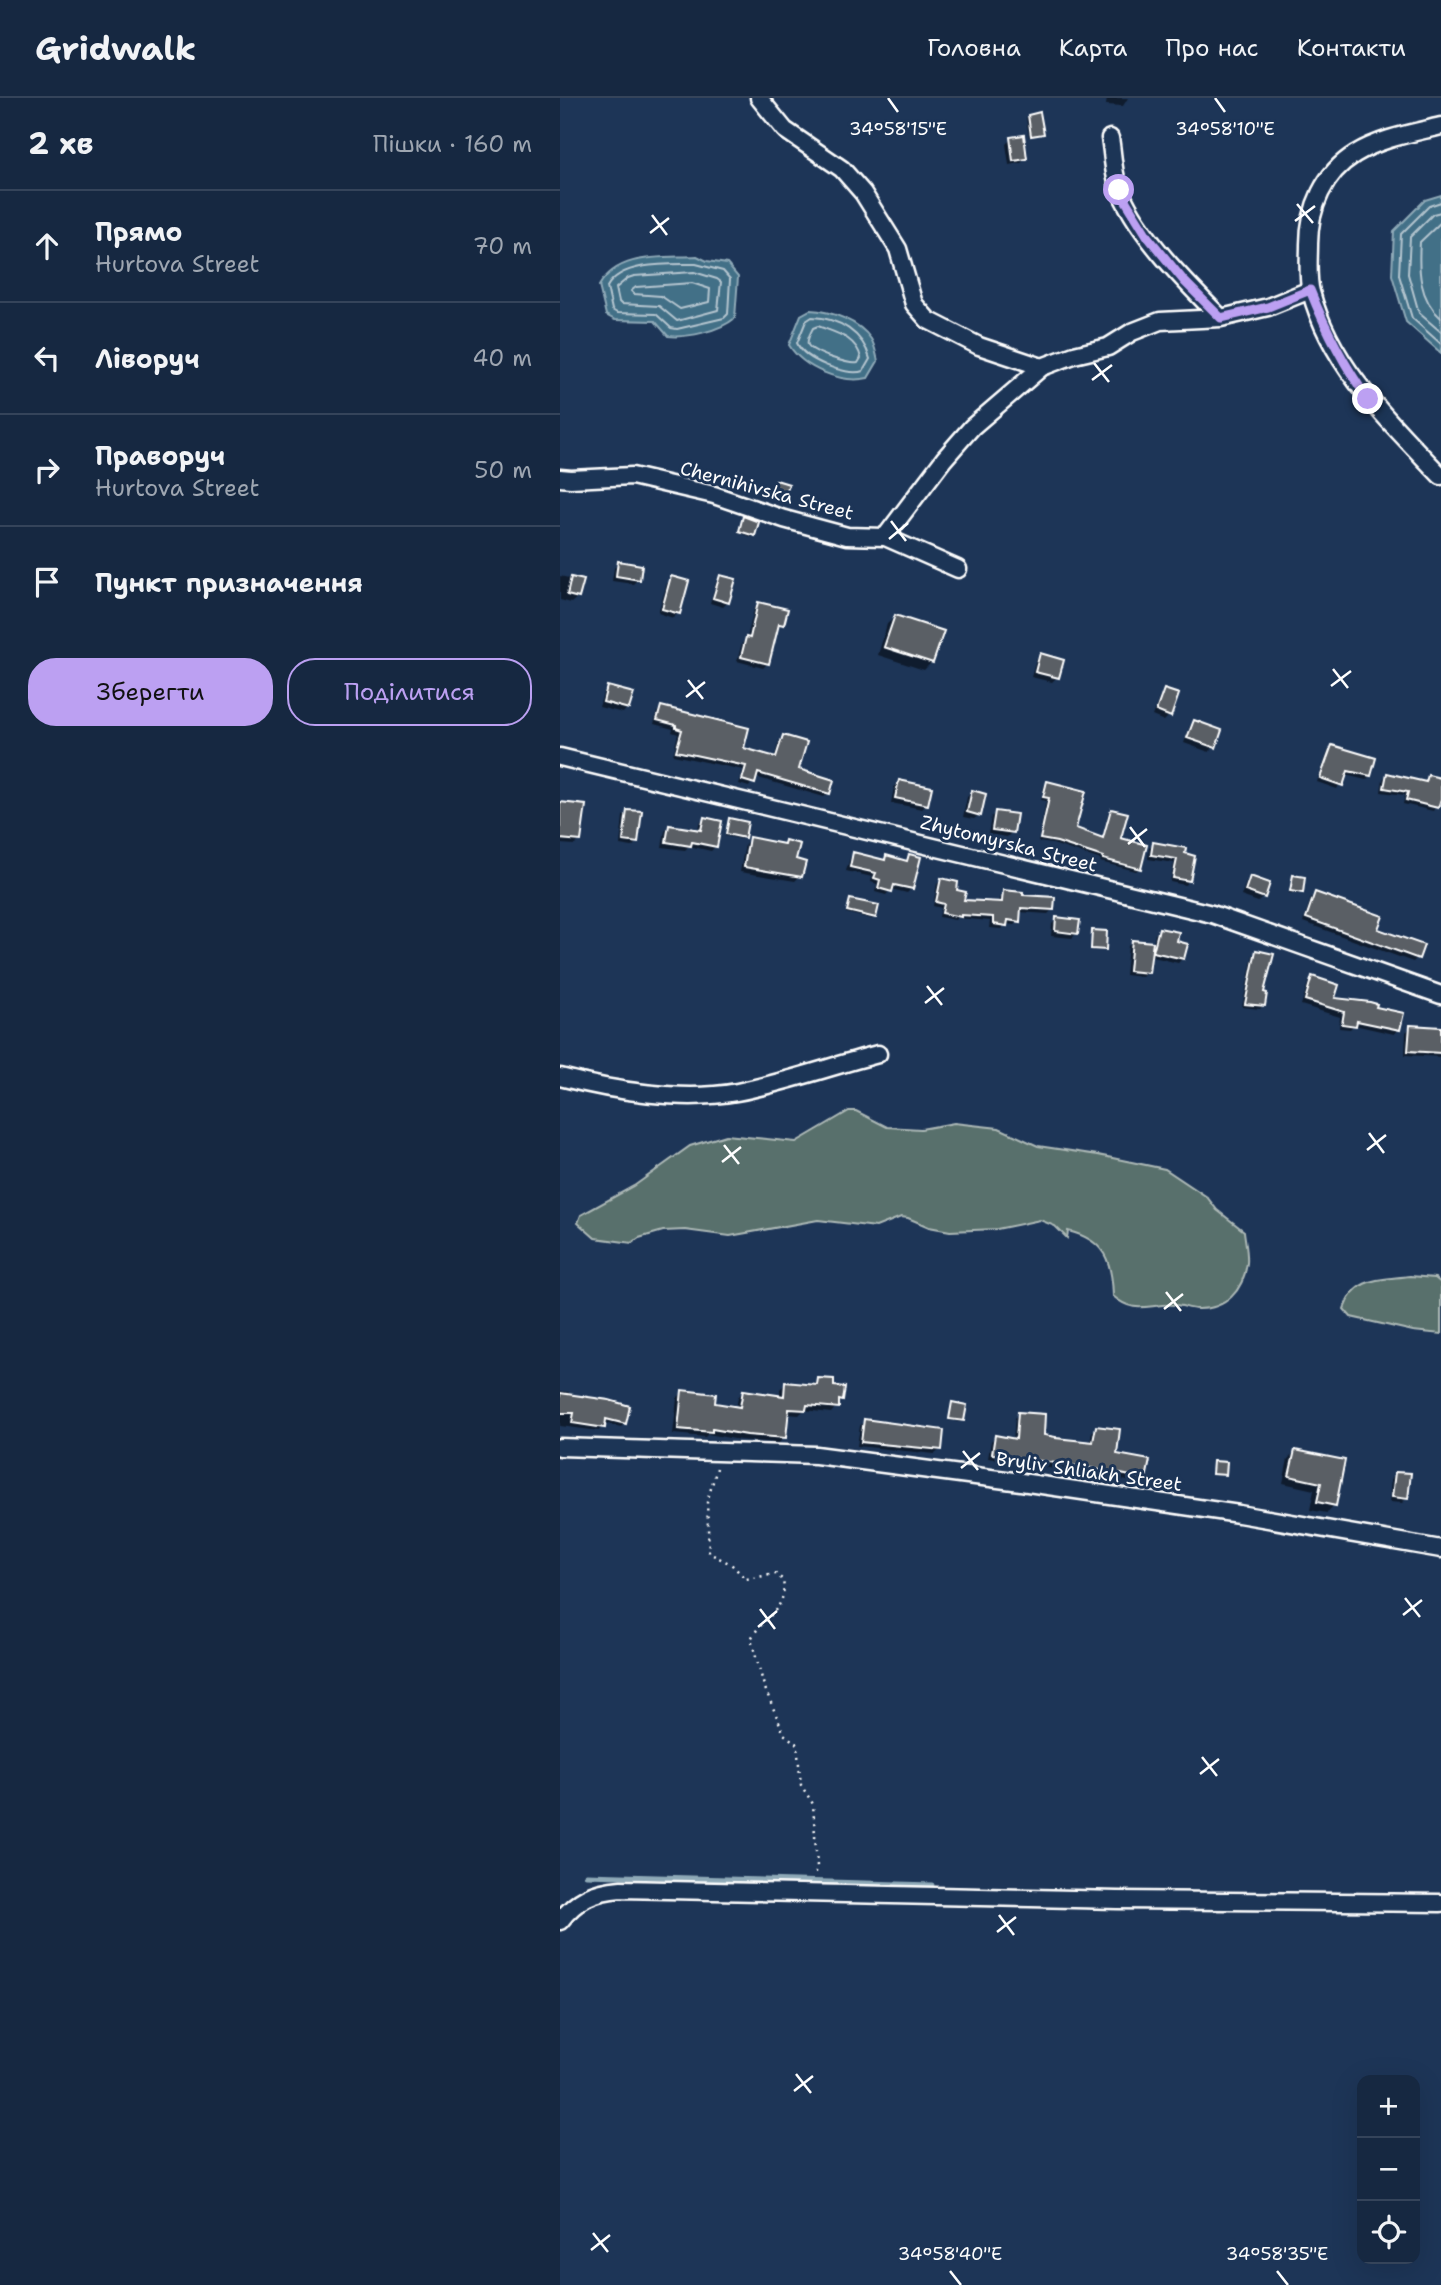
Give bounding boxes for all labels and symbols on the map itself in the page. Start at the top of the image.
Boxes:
text: 34°58'15"E [849,117,947,141]
text: 34°58'10"E [1175,117,1275,141]
route start [1103,174,1134,205]
route end [1352,383,1383,414]
street label: Chernihivska Street [677,455,856,526]
street label: Zhytomyrska Street [918,809,1100,878]
street label: Bryliv Shliakh Street [994,1446,1184,1497]
text: 34°58'40"E [898,2242,1002,2266]
text: 34°58'35"E [1226,2242,1328,2266]

